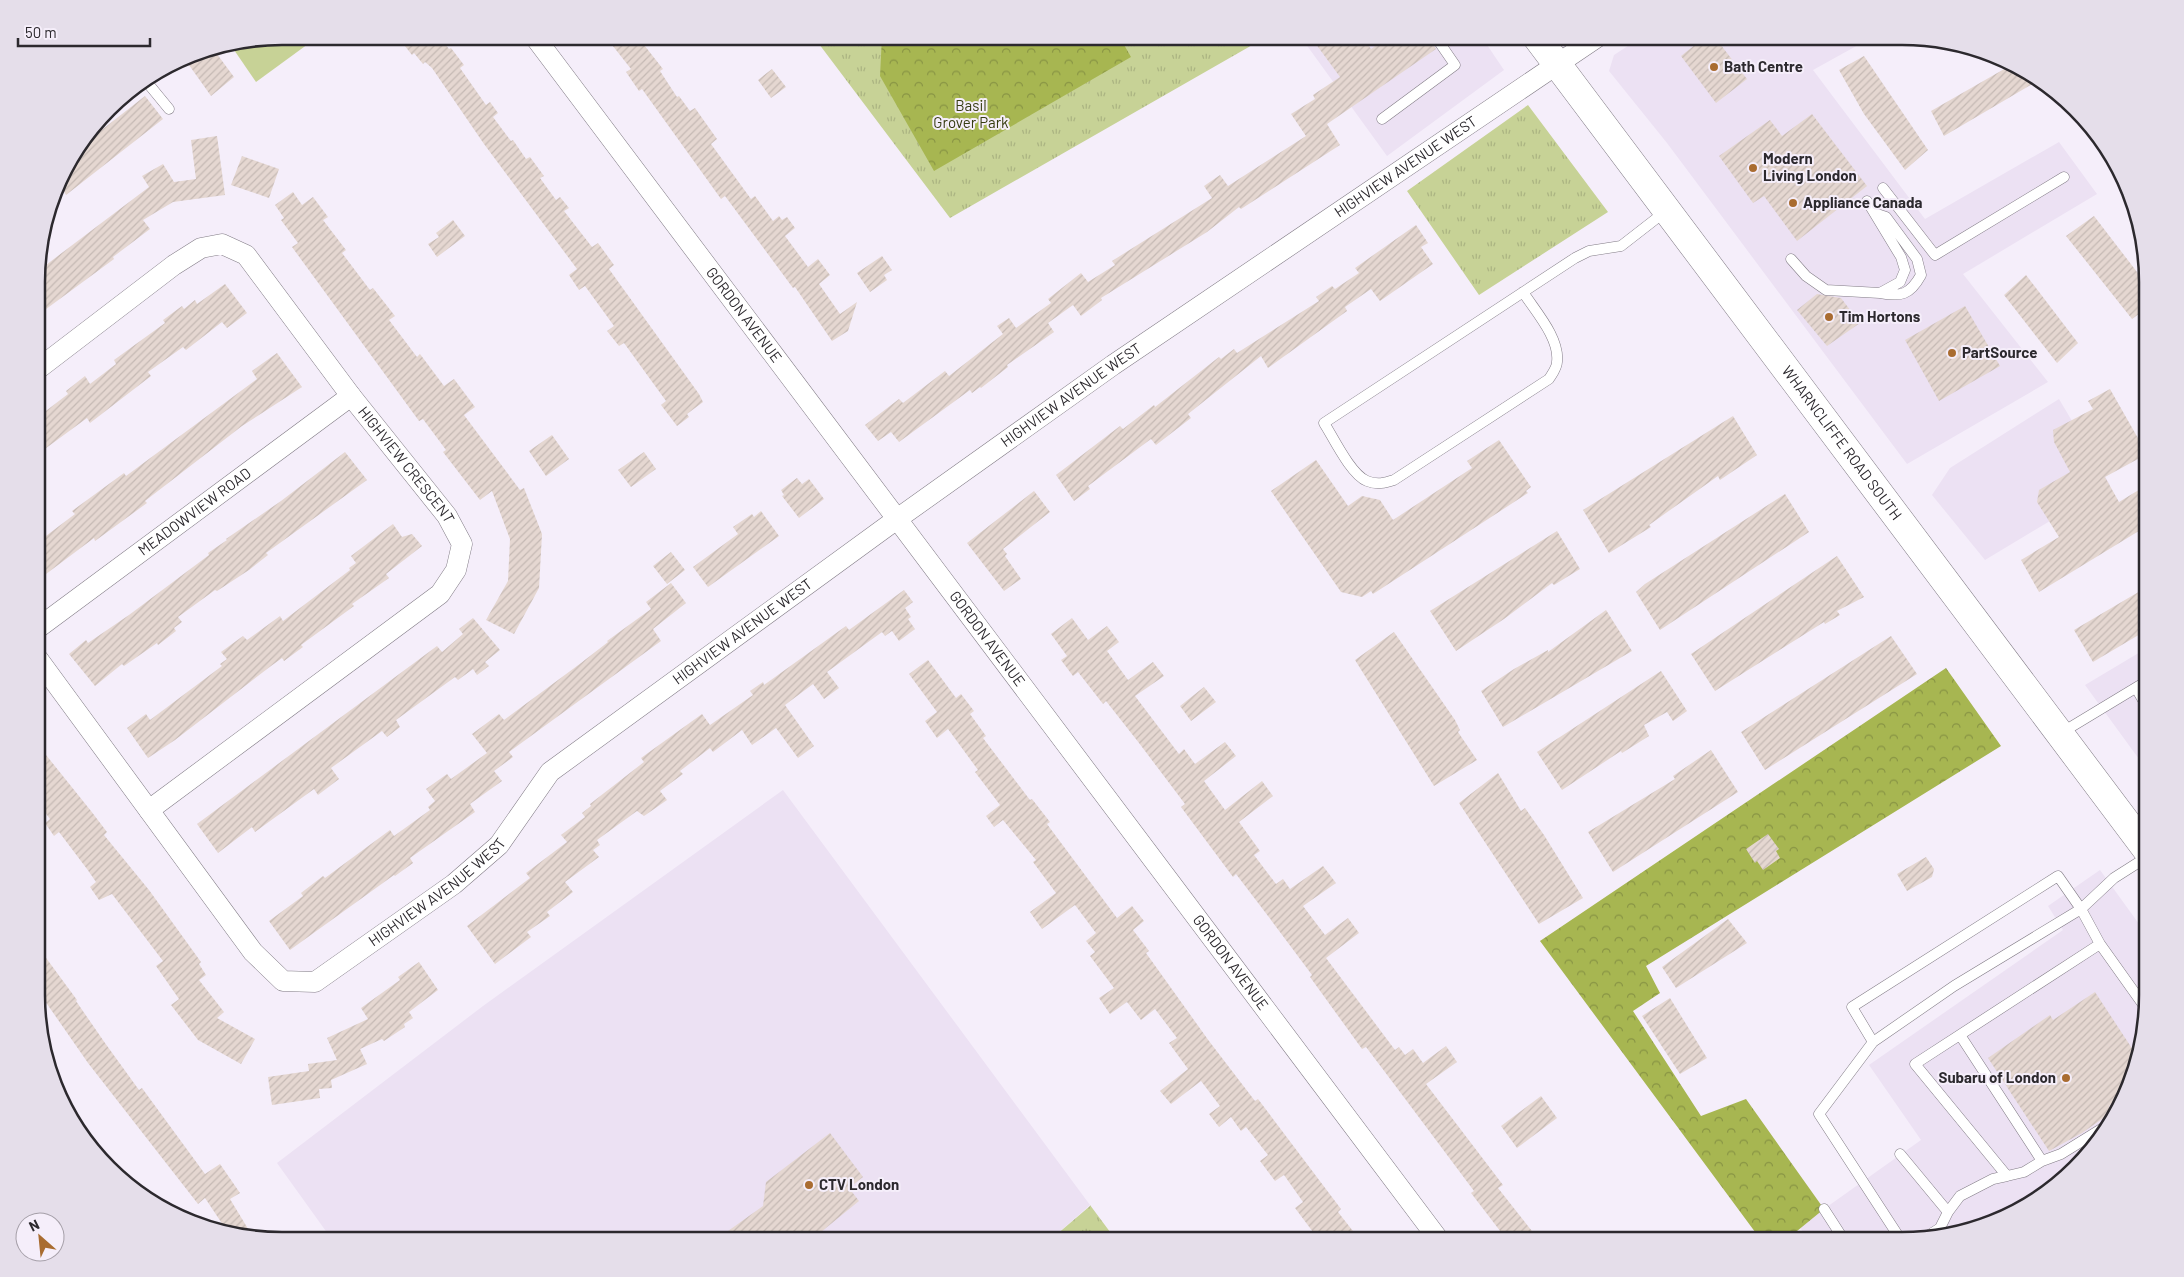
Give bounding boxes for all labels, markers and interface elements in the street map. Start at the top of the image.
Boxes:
scale bar [18,15,150,47]
text: 50 m [25,23,57,41]
place label: Bath Centre [1724,57,1803,75]
marker: Bath Centre [1708,61,1720,73]
park label: Basil Grover Park [933,96,1009,131]
street label: HIGHVIEW AVENUE WEST [1330,111,1480,221]
place label: Modern Living London [1763,149,1857,184]
marker: Modern Living London [1747,162,1759,174]
place label: Appliance Canada [1803,193,1922,211]
marker: Appliance Canada [1787,197,1799,209]
street label: GORDON AVENUE [703,263,786,366]
place label: Tim Hortons [1839,307,1921,325]
marker: Tim Hortons [1823,311,1835,323]
street label: HIGHVIEW AVENUE WEST [997,339,1144,450]
place label: PartSource [1962,343,2037,361]
marker: PartSource [1946,347,1958,359]
street label: WHARNCLIFFE ROAD SOUTH [1779,362,1906,523]
street label: HIGHVIEW CRESCENT [355,403,459,526]
street label: MEADOWVIEW ROAD [134,463,254,559]
street label: HIGHVIEW AVENUE WEST [669,574,815,688]
street label: GORDON AVENUE [946,587,1029,689]
street label: HIGHVIEW AVENUE WEST [365,834,509,949]
street label: GORDON AVENUE [1190,911,1273,1013]
place label: Subaru of London [1938,1068,2056,1086]
marker: Subaru of London [2060,1072,2072,1084]
place label: CTV London [819,1175,899,1193]
marker: CTV London [803,1179,815,1191]
north arrow [15,1212,65,1262]
text: N [26,1215,42,1235]

